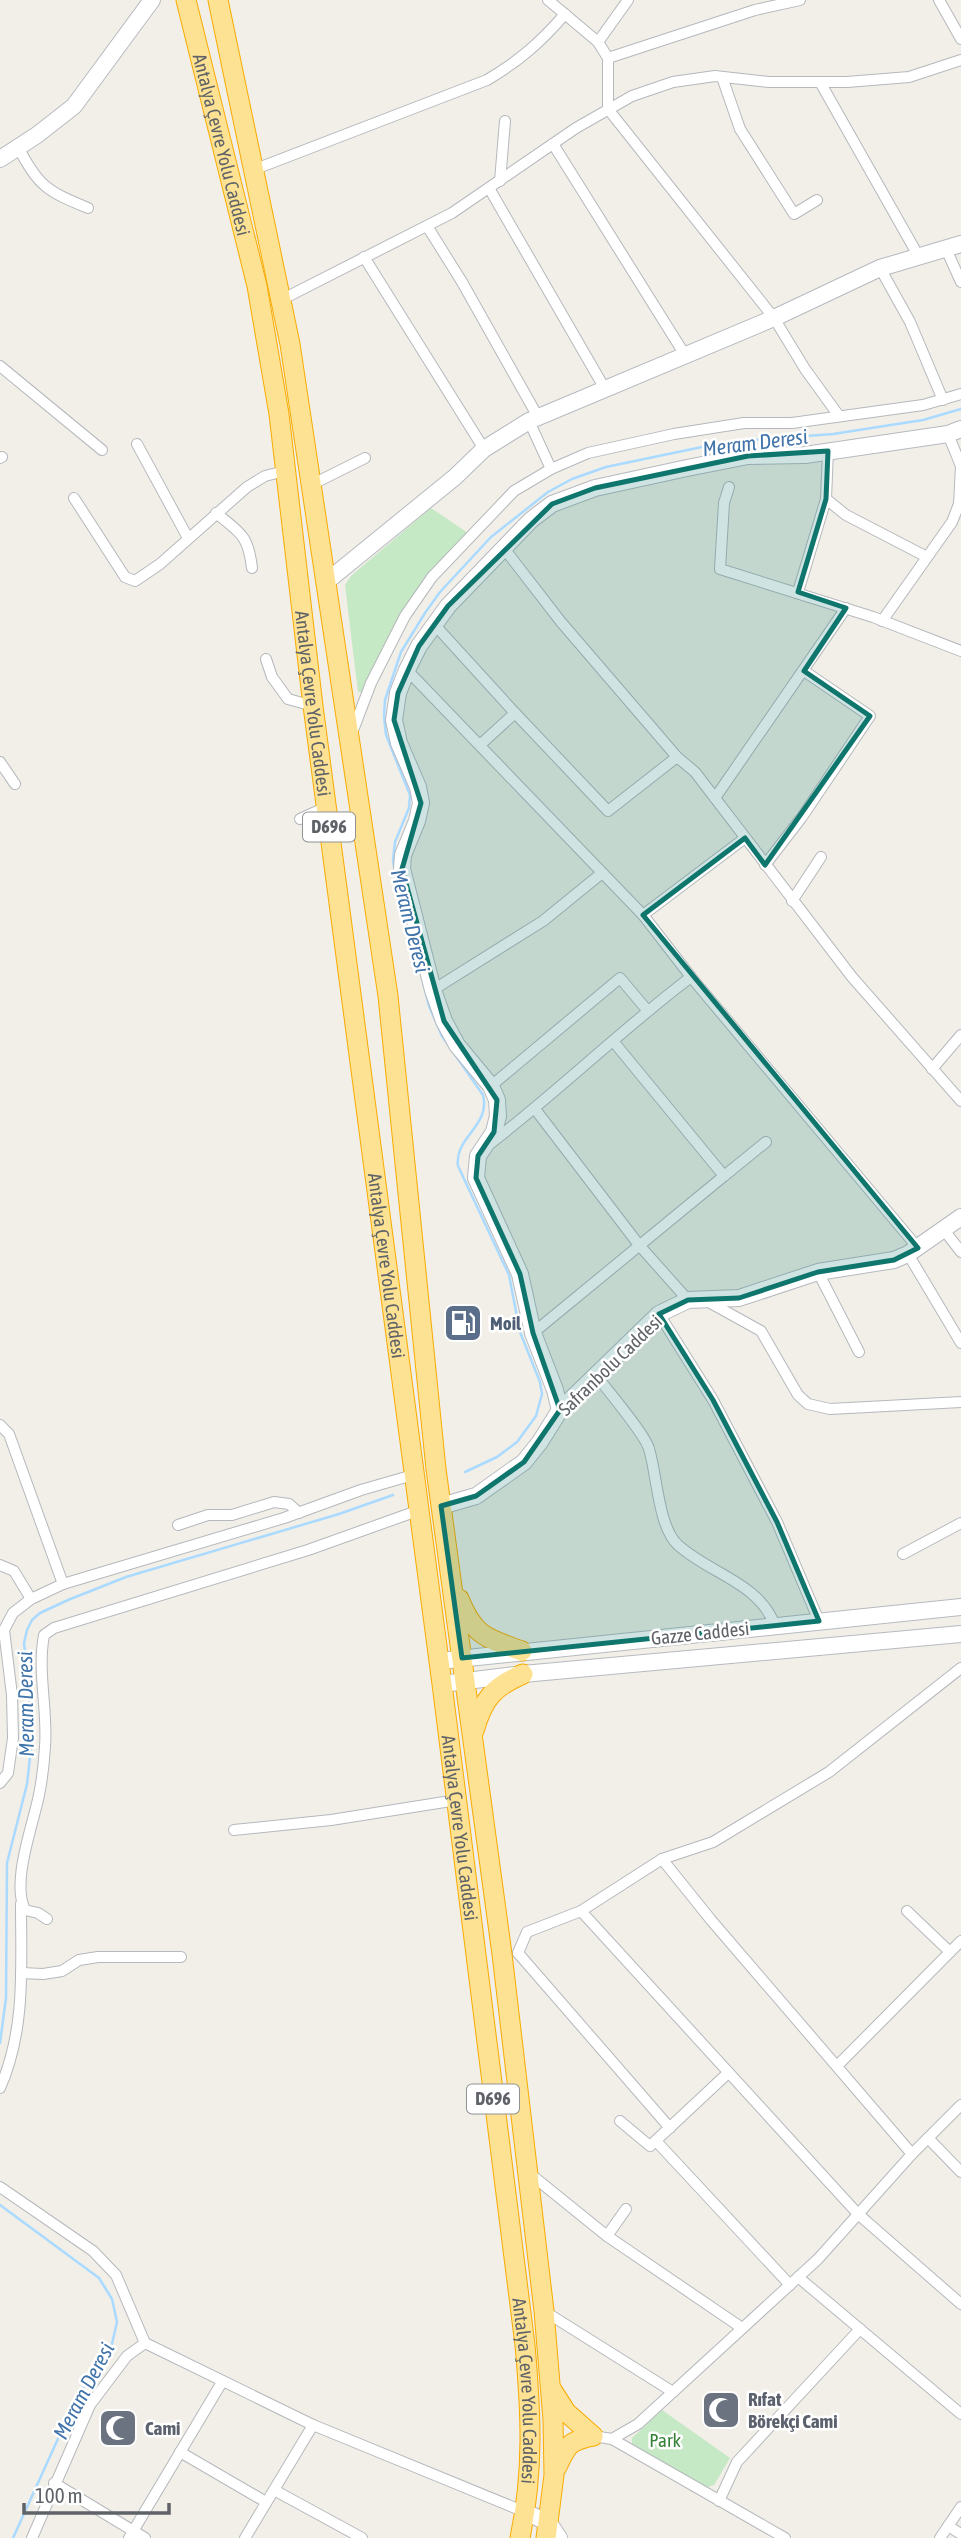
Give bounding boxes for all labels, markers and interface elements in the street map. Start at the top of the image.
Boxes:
street label: Antalya Çevre Yolu Caddesi [189,51,255,238]
water label: Meram Deresi [701,424,809,460]
street label: Antalya Çevre Yolu Caddesi [291,609,336,798]
road number: D696 [303,812,355,842]
water label: Meram Deresi [387,867,435,975]
street label: Antalya Çevre Yolu Caddesi [364,1172,410,1360]
fuel station icon: Moil [442,1302,484,1344]
street label: Safranbolu Caddesi [554,1310,666,1420]
place label: Moil [490,1312,522,1334]
street label: Gazze Caddesi [650,1617,750,1649]
water label: Meram Deresi [12,1651,38,1757]
street label: Antalya Çevre Yolu Caddesi [438,1734,483,1922]
road number: D696 [467,2084,519,2113]
street label: Antalya Çevre Yolu Caddesi [508,2296,541,2485]
water label: Meram Deresi [48,2338,119,2443]
place label: Rıfat Börekçi Cami [748,2388,838,2432]
mosque icon: Rıfat Börekçi Cami [700,2389,742,2431]
mosque icon: Cami [97,2407,139,2449]
place label: Cami [145,2417,180,2439]
park label: Park [649,2429,682,2451]
scale bar [24,2472,170,2516]
text: 100 m [35,2483,83,2507]

